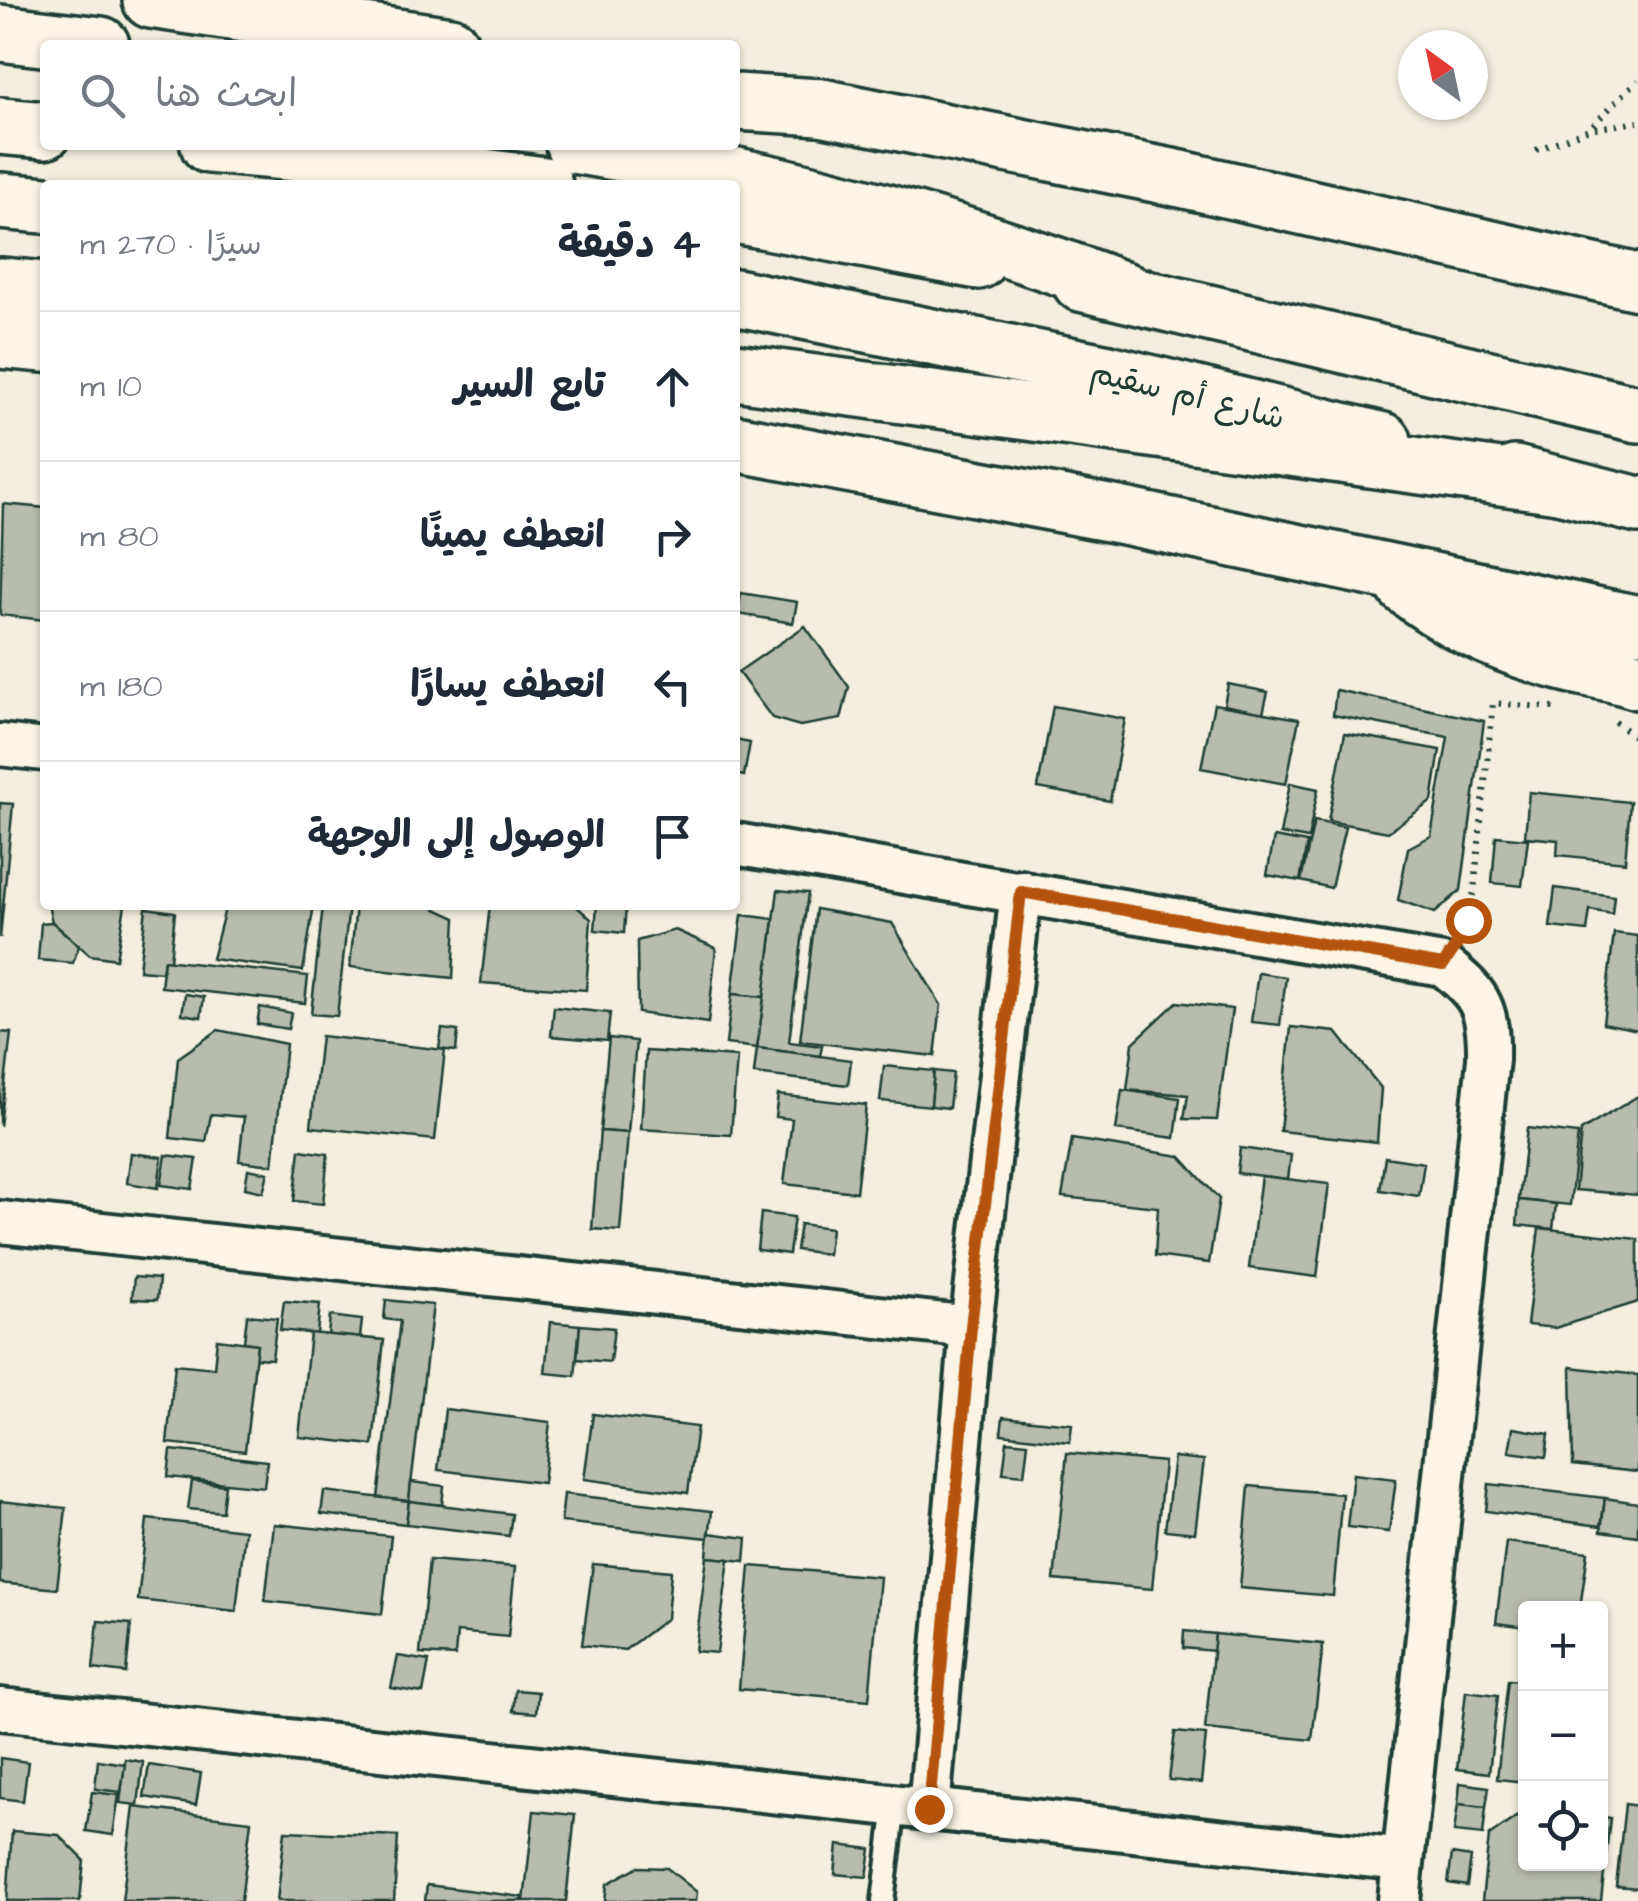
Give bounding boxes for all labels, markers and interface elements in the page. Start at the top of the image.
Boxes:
north arrow [1398,30,1488,120]
search box [40,40,740,150]
icon: search [75,68,130,123]
text: ابحث هنا [155,69,297,121]
text: 4 دقيقة [558,216,700,274]
text: سيرًا · 270 m [80,222,262,267]
street label: شارع أم سقيم [1086,350,1289,441]
icon: ahead [645,359,700,414]
text: تابع السير [454,360,605,412]
text: 10 m [80,364,142,409]
icon: right [645,509,700,564]
text: انعطف يمينًا [420,510,605,562]
text: 80 m [80,514,159,559]
icon: left [645,659,700,714]
text: انعطف يسارًا [410,660,605,712]
text: 180 m [80,664,163,709]
icon: arrive [645,809,700,864]
text: الوصول إلى الوجهة [307,810,605,862]
route start [1446,898,1492,944]
map controls [1518,1601,1608,1871]
button: + [1518,1601,1608,1691]
button: − [1518,1691,1608,1781]
button: locate [1518,1781,1608,1871]
route end [907,1787,953,1833]

